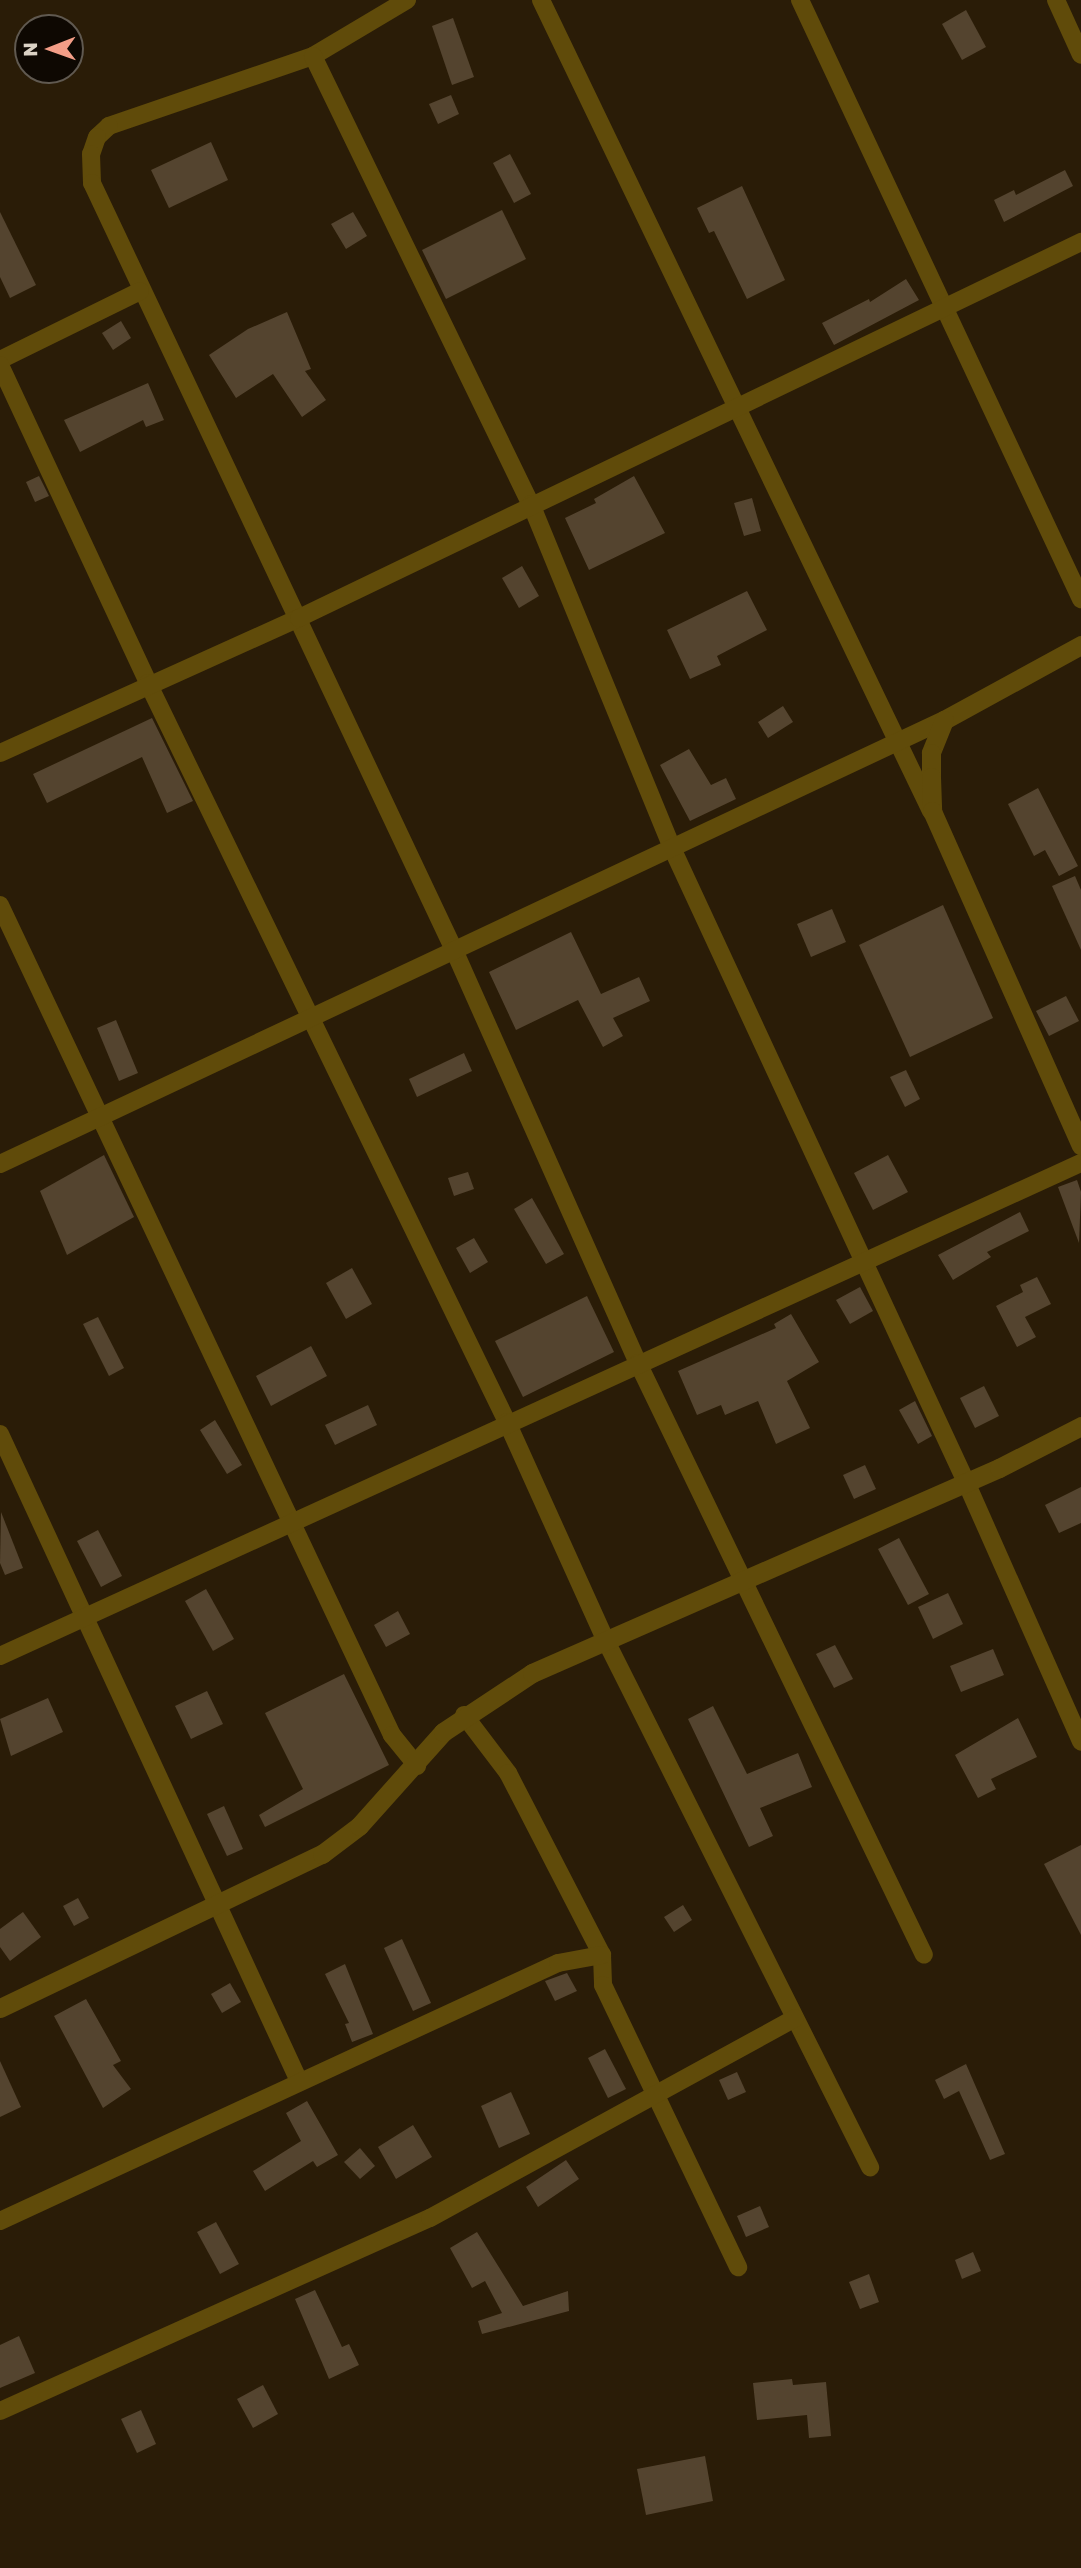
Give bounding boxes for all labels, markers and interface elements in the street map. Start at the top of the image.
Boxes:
north arrow [14,14,84,84]
text: N [18,42,41,57]

